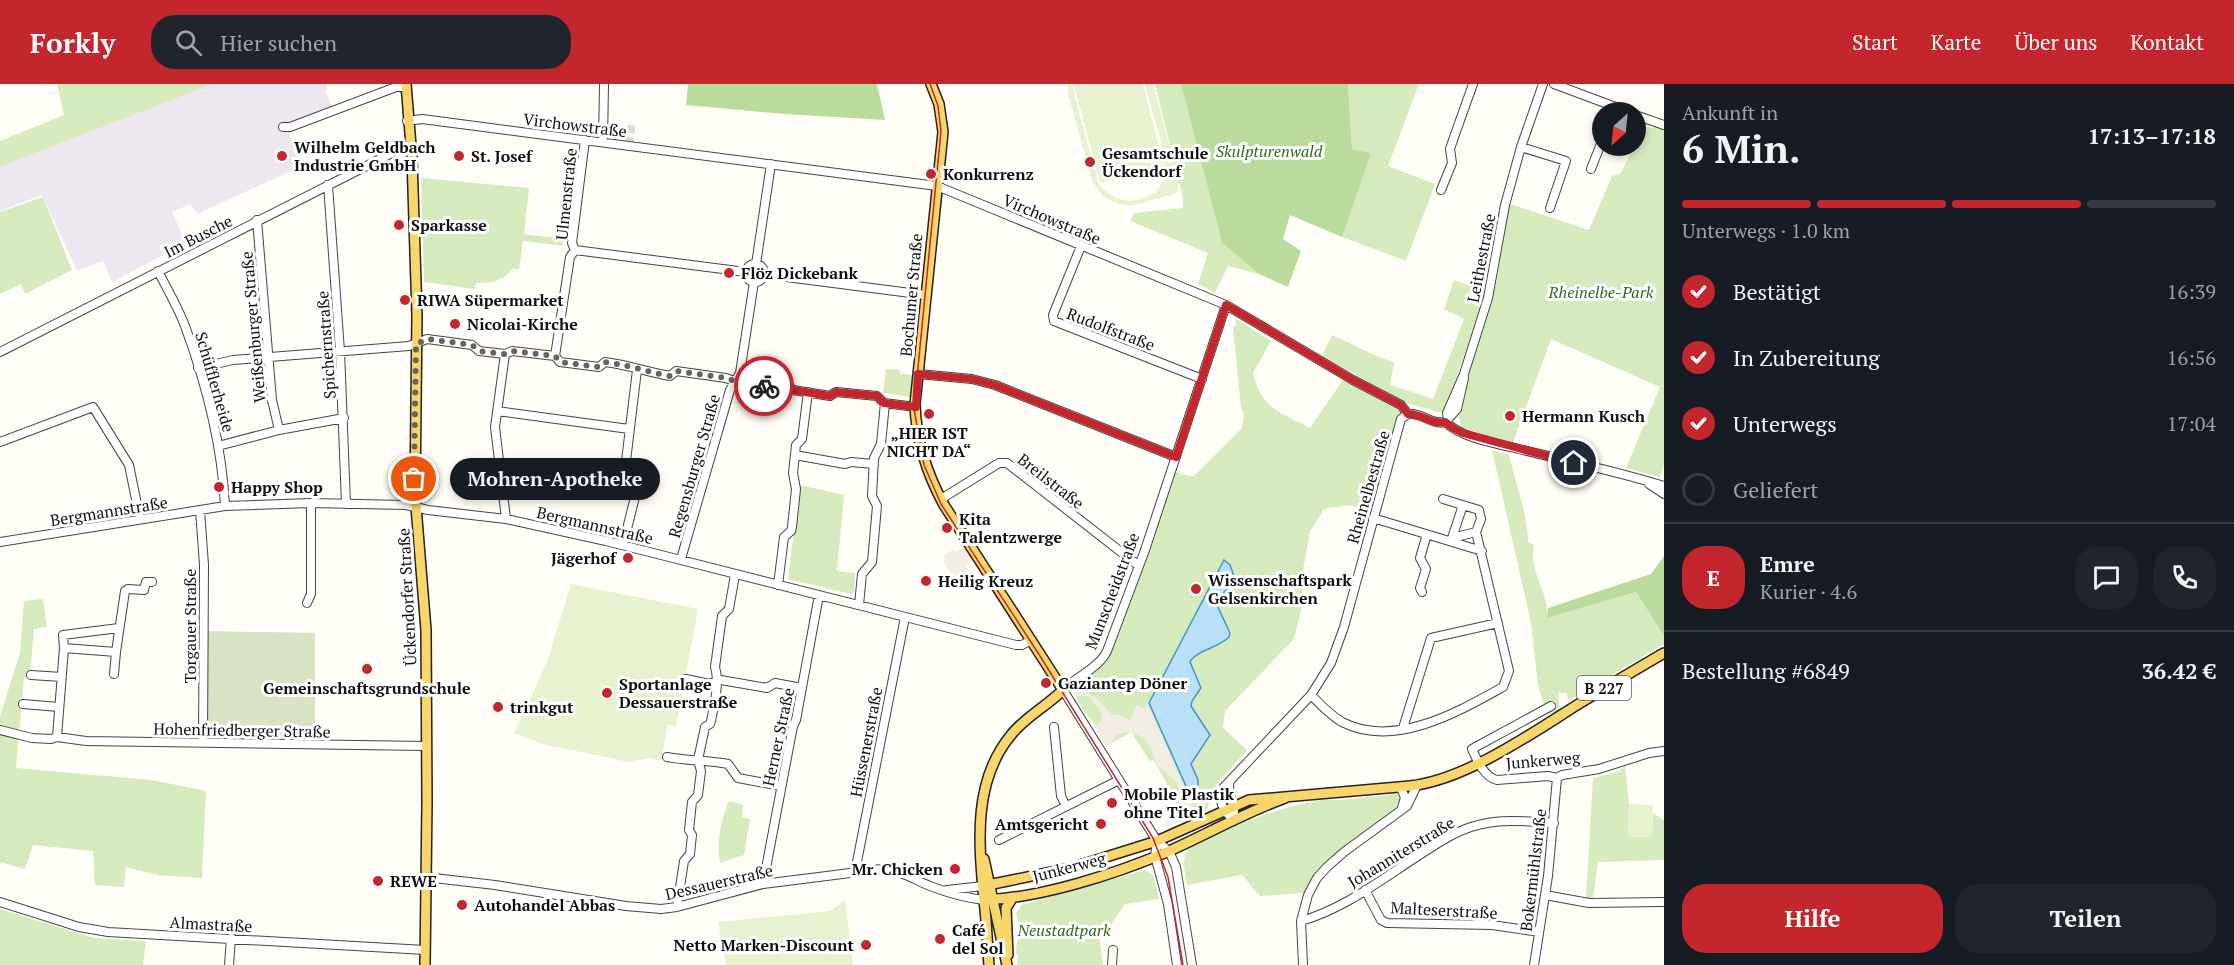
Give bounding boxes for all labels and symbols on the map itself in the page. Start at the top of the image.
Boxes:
north arrow [1592,102,1646,156]
street label: Virchowstraße [522,108,628,142]
place label: Wilhelm Geldbach Industrie GmbH [294,136,436,176]
park label: Skulpturenwald [1216,140,1323,162]
place label: Gesamtschule Ückendorf [1102,142,1209,182]
place label: St. Josef [471,145,534,167]
street label: Ulmenstraße [550,147,582,241]
marker: Wilhelm Geldbach Industrie GmbH [275,149,289,163]
marker: St. Josef [452,149,466,163]
marker: Gesamtschule Ückendorf [1083,155,1097,169]
place label: Konkurrenz [943,163,1034,185]
marker: Konkurrenz [924,167,938,181]
street label: Virchowstraße [1000,188,1104,250]
street label: Im Busche [160,209,236,263]
street label: Leithestraße [1462,212,1500,304]
place label: Sparkasse [411,214,487,236]
marker: Sparkasse [392,218,406,232]
street label: Bochumer Straße [895,232,927,358]
street label: Weißenburger Straße [235,250,271,404]
place label: Flöz Dickebank [741,262,858,284]
marker: Flöz Dickebank [722,266,736,280]
park label: Rheinelbe-Park [1547,281,1654,303]
place label: RIWA Süpermarket [417,289,564,311]
street label: Spichernstraße [311,290,341,400]
marker: RIWA Süpermarket [398,293,412,307]
street label: Rudolfstraße [1064,302,1158,356]
place label: Nicolai-Kirche [467,313,578,335]
marker: Nicolai-Kirche [448,317,462,331]
street label: Schüfflerheide [190,329,240,435]
courier [734,356,794,416]
street label: Regensburger Straße [663,392,725,540]
place label: Hermann Kusch [1522,405,1646,427]
marker: „HIER IST NICHT DA“ [922,407,936,421]
marker: Hermann Kusch [1503,409,1517,423]
place label: „HIER IST NICHT DA“ [887,422,971,462]
street label: Rheinelbestraße [1341,428,1395,546]
pin [1548,437,1599,488]
street label: Breilstraße [1013,448,1089,514]
pin [388,453,439,504]
callout: Mohren-Apotheke [450,458,660,500]
place label: Happy Shop [231,476,323,498]
marker: Happy Shop [212,480,226,494]
street label: Bergmannstraße [49,491,169,531]
street label: Bergmannstraße [535,501,655,549]
place label: Kita Talentzwerge [959,508,1063,548]
marker: Kita Talentzwerge [940,521,954,535]
street label: Ückendorfer Straße [392,528,422,666]
street label: Munscheidstraße [1080,529,1144,653]
place label: Jägerhof [551,547,618,569]
marker: Jägerhof [621,551,635,565]
street label: Torgauer Straße [179,569,201,683]
place label: Wissenschaftspark Gelsenkirchen [1208,569,1352,609]
place label: Heilig Kreuz [938,570,1033,592]
marker: Heilig Kreuz [919,574,933,588]
marker: Wissenschaftspark Gelsenkirchen [1189,582,1203,596]
marker: Gemeinschaftsgrundschule [360,662,374,676]
place label: Gaziantep Döner [1058,672,1187,694]
place label: Sportanlage Dessauerstraße [619,673,738,713]
marker: Gaziantep Döner [1039,676,1053,690]
road number: B 227 [1577,676,1631,700]
place label: Gemeinschaftsgrundschule [263,677,471,699]
street label: Hüssenerstraße [845,685,887,799]
marker: Sportanlage Dessauerstraße [600,686,614,700]
street label: Herner Straße [757,686,799,788]
place label: trinkgut [510,696,574,718]
marker: trinkgut [491,700,505,714]
street label: Hohenfriedberger Straße [153,717,331,743]
street label: Junkerweg [1505,746,1582,774]
place label: Mobile Plastik ohne Titel [1124,783,1235,823]
marker: Mobile Plastik ohne Titel [1105,796,1119,810]
street label: Bokermühlstraße [1515,807,1551,933]
street label: Johanniterstraße [1343,811,1459,893]
place label: Amtsgericht [995,813,1090,835]
marker: Amtsgericht [1094,817,1108,831]
street label: Junkerweg [1030,847,1108,887]
place label: Mr. Chicken [852,858,944,880]
street label: Dessauerstraße [663,859,775,905]
marker: Mr. Chicken [948,862,962,876]
place label: REWE [390,870,437,892]
marker: REWE [371,874,385,888]
place label: Autohandel Abbas [474,894,615,916]
street label: Malteserstraße [1390,896,1498,924]
marker: Autohandel Abbas [455,898,469,912]
street label: Almastraße [169,911,253,937]
place label: Café del Sol [952,919,1004,959]
park label: Neustadtpark [1016,919,1111,941]
marker: Café del Sol [933,932,947,946]
place label: Netto Marken-Discount [674,934,855,956]
marker: Netto Marken-Discount [859,938,873,952]

